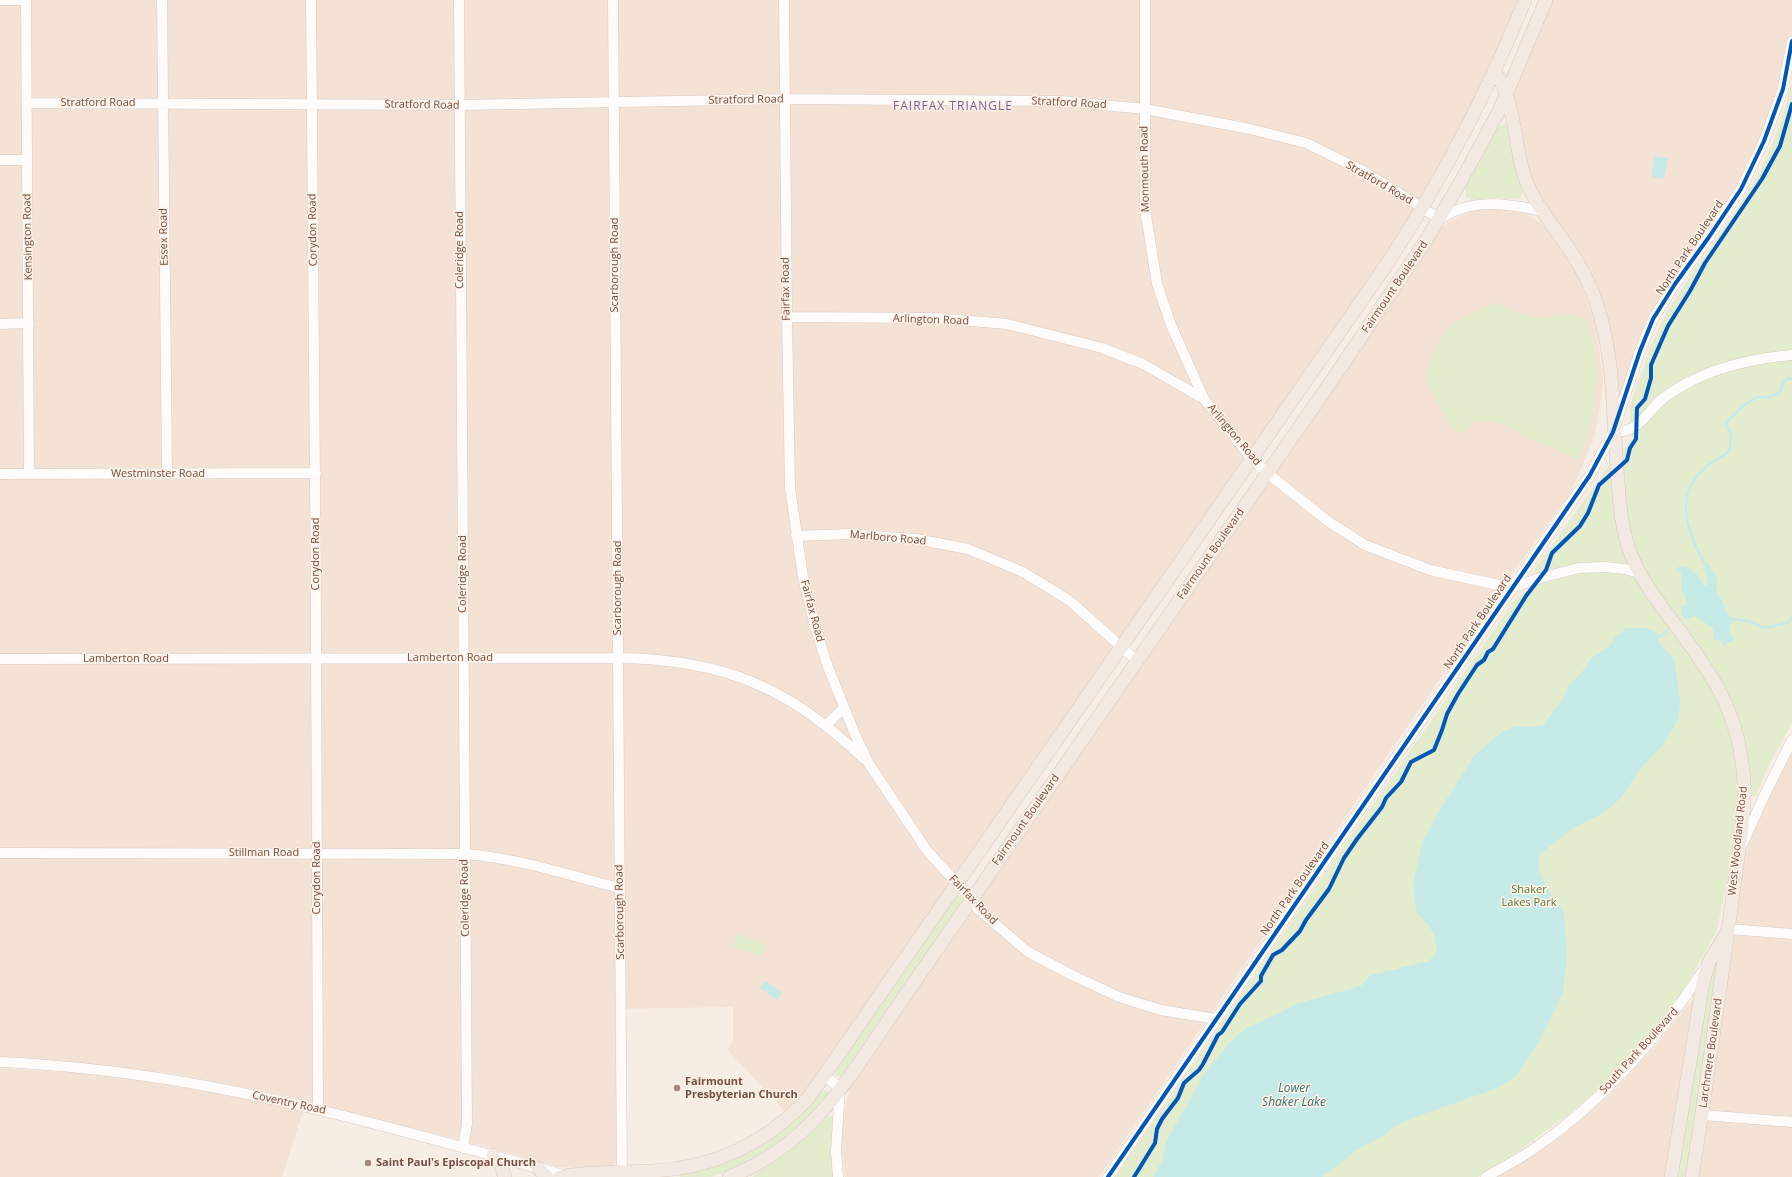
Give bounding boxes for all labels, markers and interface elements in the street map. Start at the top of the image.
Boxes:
street label: Stratford Road [708,93,784,107]
street label: Stratford Road [1031,94,1107,112]
street label: Stratford Road [60,96,136,110]
street label: Stratford Road [384,98,460,112]
district label: FAIRFAX TRIANGLE [893,100,1013,114]
street label: Monmouth Road [1138,126,1152,212]
street label: Stratford Road [1343,159,1415,207]
street label: Kensington Road [21,193,35,281]
street label: Corydon Road [306,194,320,266]
street label: North Park Boulevard [1653,198,1727,298]
street label: Essex Road [157,208,171,266]
street label: Coleridge Road [453,211,467,289]
street label: Scarborough Road [608,218,622,312]
street label: Fairmount Boulevard [1359,238,1431,336]
street label: Fairfax Road [779,257,793,321]
street label: Arlington Road [893,312,969,328]
street label: Arlington Road [1204,402,1264,468]
street label: Westminster Road [111,467,205,481]
street label: Fairmount Boulevard [1175,506,1247,602]
street label: Corydon Road [309,518,323,590]
street label: Marlboro Road [849,528,927,548]
street label: Coleridge Road [456,535,470,613]
street label: Scarborough Road [611,541,625,635]
street label: North Park Boulevard [1441,572,1515,672]
street label: Fairfax Road [797,579,827,643]
street label: Lamberton Road [407,651,493,665]
street label: Lamberton Road [83,652,169,666]
street label: Fairmount Boulevard [990,772,1062,868]
street label: West Woodland Road [1726,786,1750,896]
street label: North Park Boulevard [1258,840,1332,938]
street label: Corydon Road [310,842,324,914]
street label: Stillman Road [229,846,299,860]
street label: Coleridge Road [458,859,472,937]
street label: Scarborough Road [613,864,627,960]
street label: Fairfax Road [946,872,1000,928]
park label: Shaker Lakes Park [1502,883,1556,909]
street label: Larchmere Boulevard [1697,997,1725,1109]
street label: South Park Boulevard [1597,1005,1681,1097]
place label: Fairmount Presbyterian Church [685,1075,798,1101]
water label: Lower Shaker Lake [1262,1082,1326,1110]
marker: Fairmount Presbyterian Church [672,1083,682,1093]
street label: Coventry Road [251,1089,327,1117]
place label: Saint Paul's Episcopal Church [376,1156,536,1170]
marker: Saint Paul's Episcopal Church [363,1158,373,1168]

